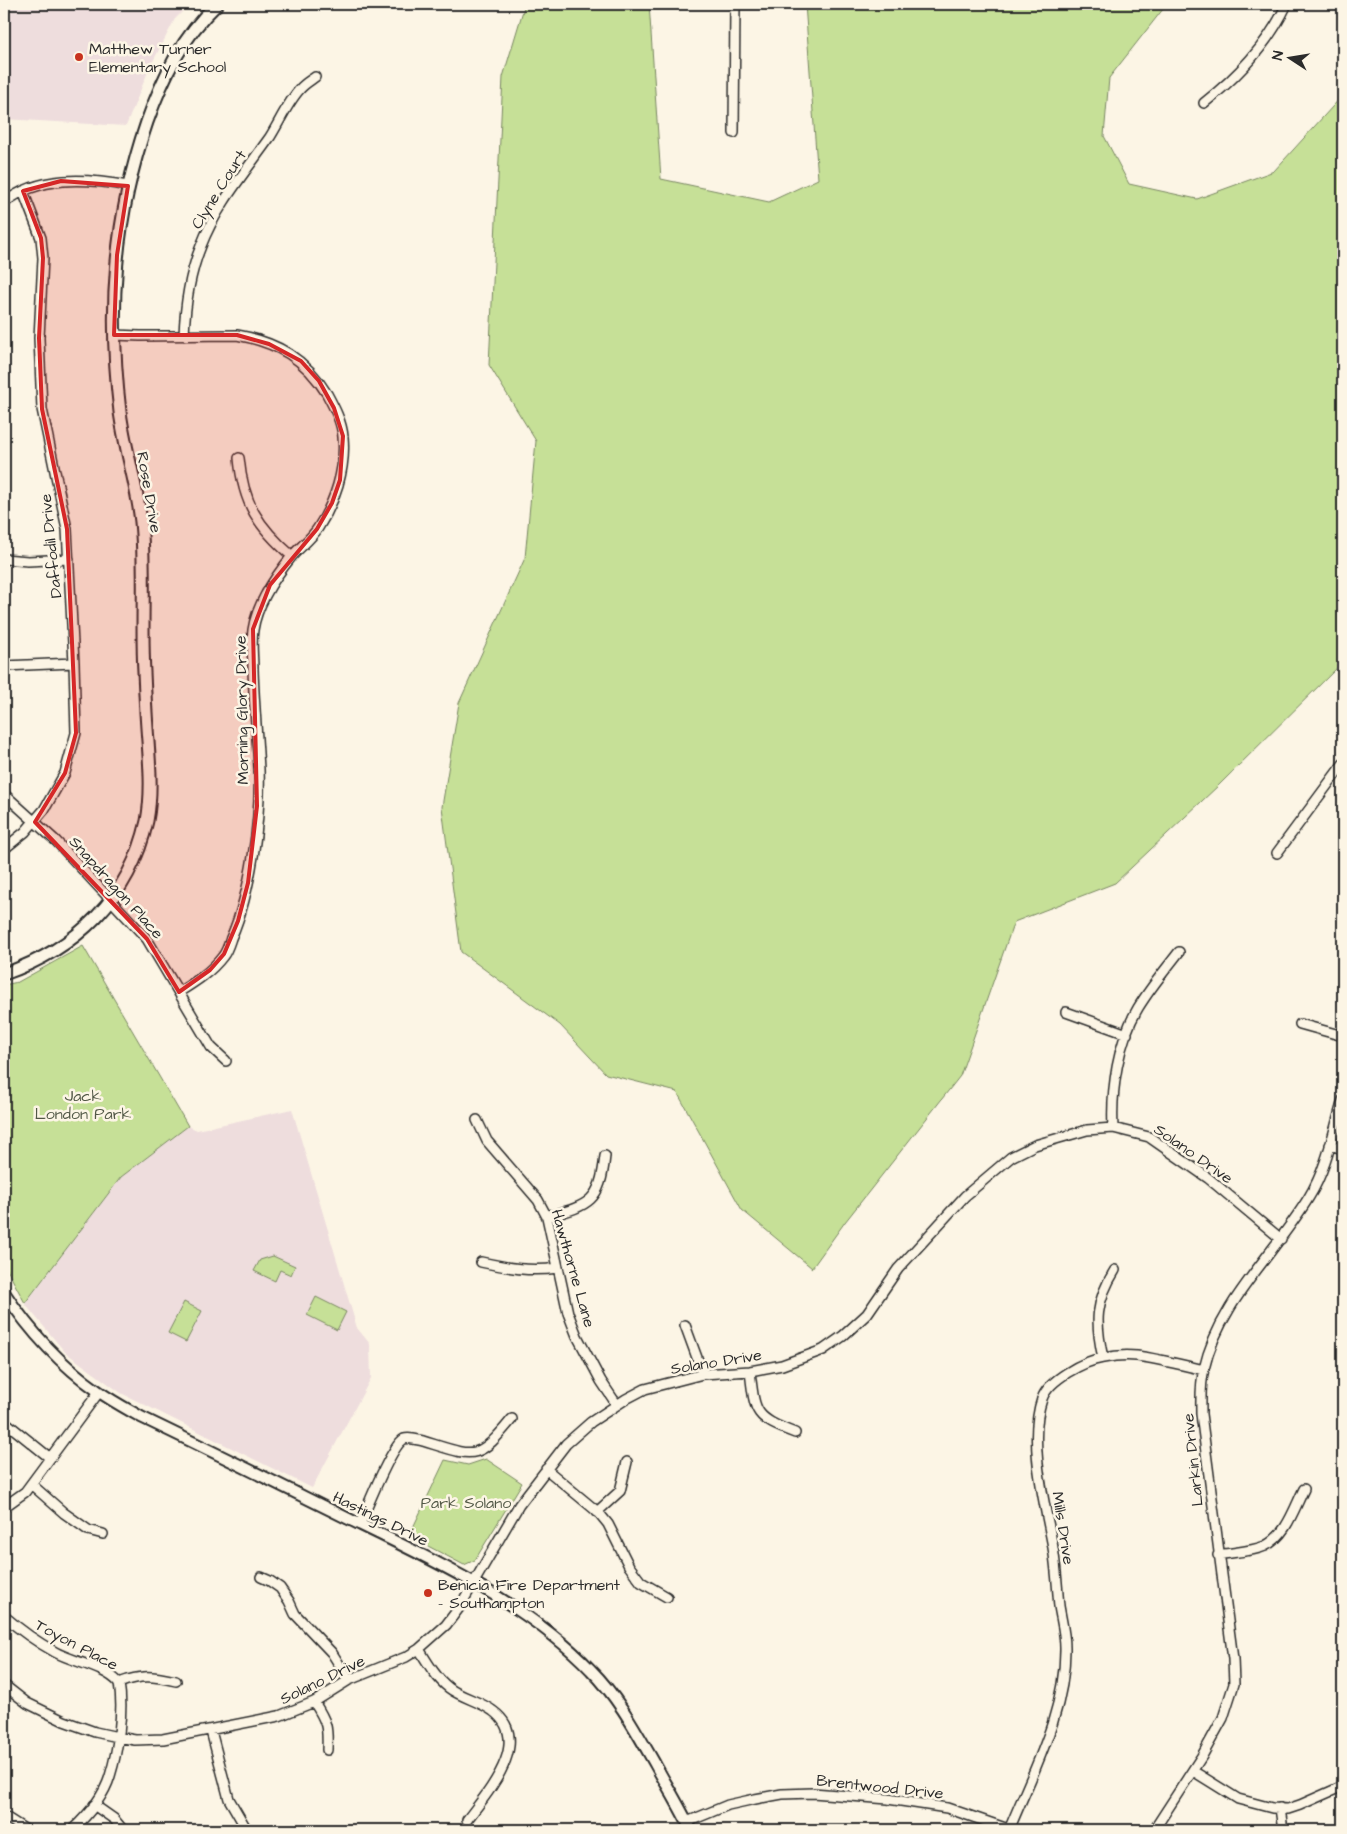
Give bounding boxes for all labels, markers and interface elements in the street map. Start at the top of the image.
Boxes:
north arrow [1264,32,1314,82]
place label: Matthew Turner Elementary School [89,38,226,79]
text: N [1268,49,1289,62]
marker: Matthew Turner Elementary School [73,51,85,63]
street label: Clyne Court [186,145,253,234]
street label: Rose Drive [131,450,167,535]
street label: Daffodil Drive [35,492,67,599]
street label: Morning Glory Drive [230,635,255,785]
street label: Snapdragon Place [63,831,169,945]
park label: Jack London Park [35,1085,132,1125]
street label: Solano Drive [1149,1118,1238,1189]
street label: Hawthorne Lane [546,1207,601,1330]
street label: Solano Drive [669,1344,764,1380]
street label: Larkin Drive [1177,1412,1209,1507]
street label: Hastings Drive [329,1486,432,1553]
street label: Mills Drive [1046,1490,1080,1567]
park label: Park Solano [421,1492,511,1514]
place label: Benicia Fire Department - Southampton [438,1574,620,1614]
marker: Benicia Fire Department - Southampton [422,1587,434,1599]
street label: Toyon Place [31,1614,122,1677]
street label: Solano Drive [276,1650,369,1710]
street label: Brentwood Drive [815,1769,945,1805]

